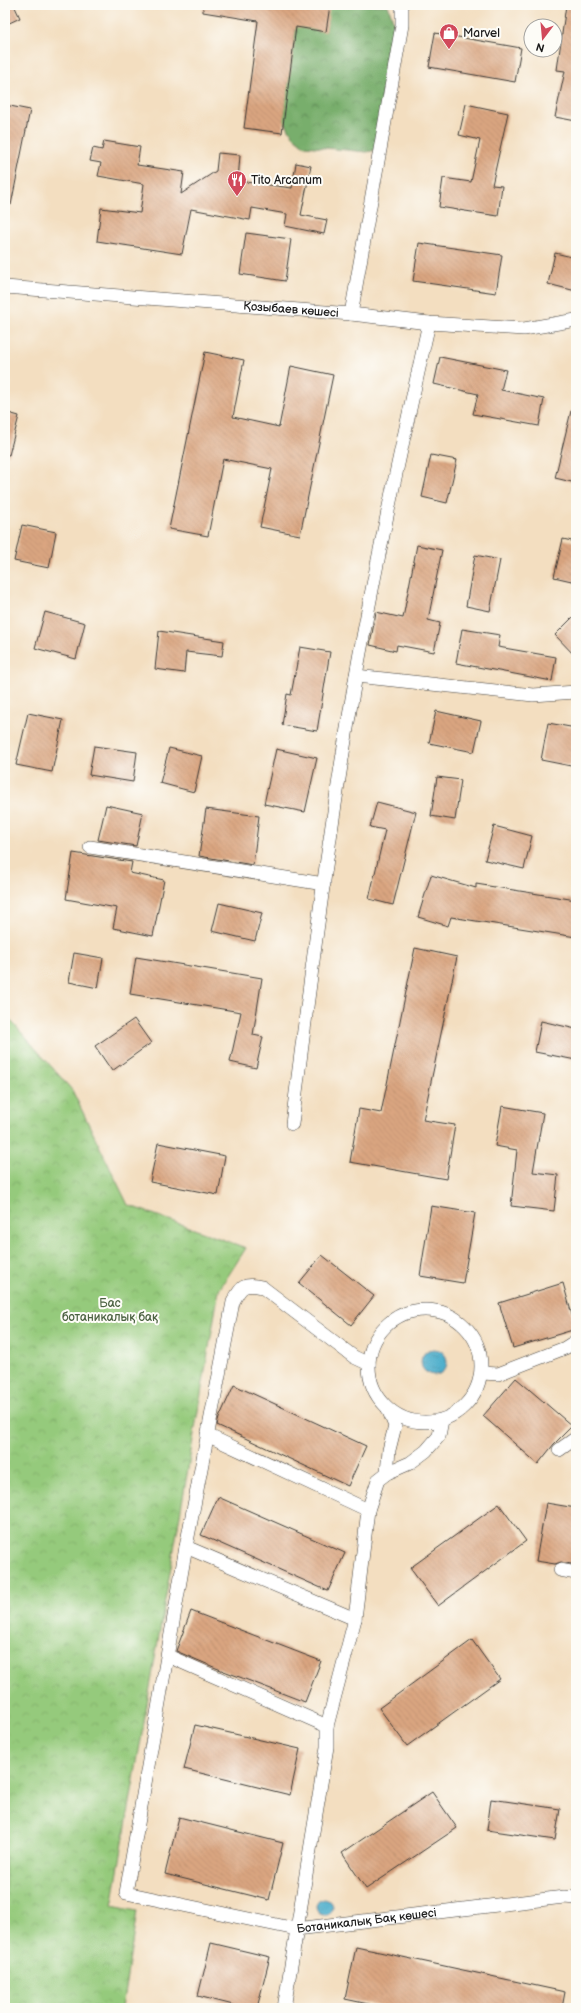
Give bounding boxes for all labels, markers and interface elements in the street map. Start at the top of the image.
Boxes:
north arrow [523,18,563,58]
shop icon: Marvel [438,22,460,50]
place label: Marvel [463,26,500,41]
text: N [535,40,546,55]
restaurant icon: Tito Arcanum [226,169,248,197]
place label: Tito Arcanum [251,173,322,188]
street label: Қозыбаев көшесі [243,299,339,321]
park label: Бас ботаникалық бақ [62,1296,158,1325]
street label: Ботаникалық Бақ көшесі [296,1905,437,1937]

